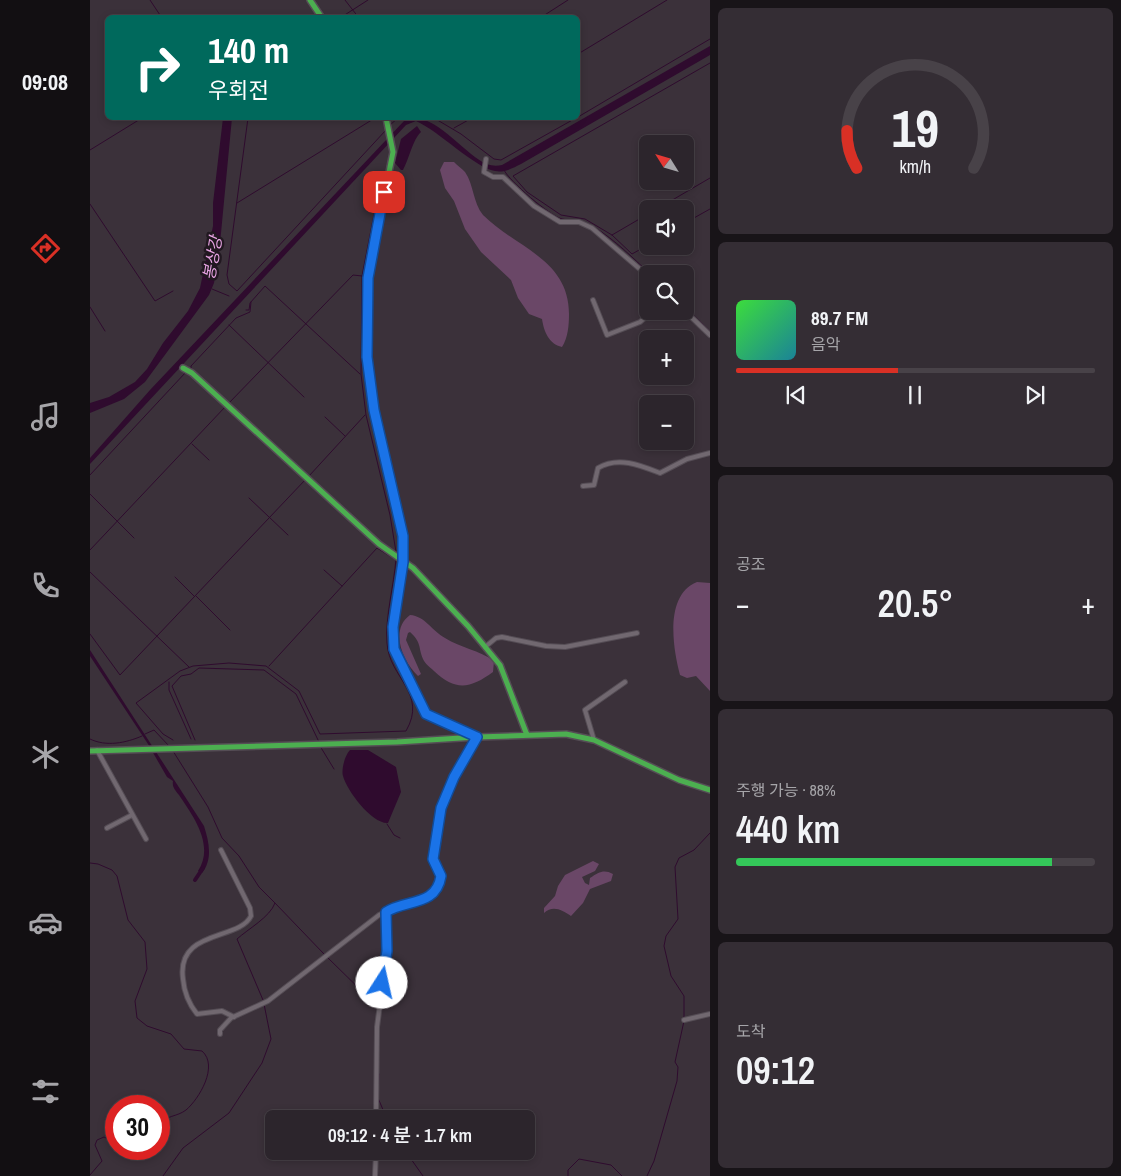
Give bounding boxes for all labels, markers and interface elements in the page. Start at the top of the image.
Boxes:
text: 140 m [208,27,289,74]
icon: right [125,35,190,100]
text: 09:08 [22,67,68,97]
text: 우회전 [208,75,269,105]
text: 19 [892,93,939,163]
north arrow [639,135,694,190]
map controls [639,135,694,450]
text: km/h [900,155,931,179]
pin [363,171,405,213]
icon: arrive [370,178,398,206]
button: sound [639,200,694,255]
icon: directions [28,231,63,266]
water label: 봉상강 [197,232,227,282]
button: search [639,265,694,320]
text: 89.7 FM [811,305,868,331]
button: + [639,330,694,385]
text: 음악 [811,333,840,355]
icon: previous [782,381,810,409]
icon: pause [901,381,929,409]
icon: next [1021,381,1049,409]
button: − [639,395,694,450]
icon: music [28,399,63,434]
text: 공조 [736,553,765,575]
icon: phone [28,568,63,603]
text: 20.5° [878,578,953,629]
text: − [736,585,749,623]
text: + [1082,585,1095,623]
icon: climate [28,737,63,772]
text: 주행 가능 · 88% [736,779,836,801]
text: 440 km [736,804,840,855]
icon: car [28,905,63,940]
position arrow [355,956,407,1008]
text: 도착 [736,1020,765,1042]
text: 09:12 [736,1045,815,1096]
icon: filters [28,1074,63,1109]
speed limit sign: 30 [105,1095,170,1160]
text: 09:12 · 4 분 · 1.7 km [328,1122,472,1148]

